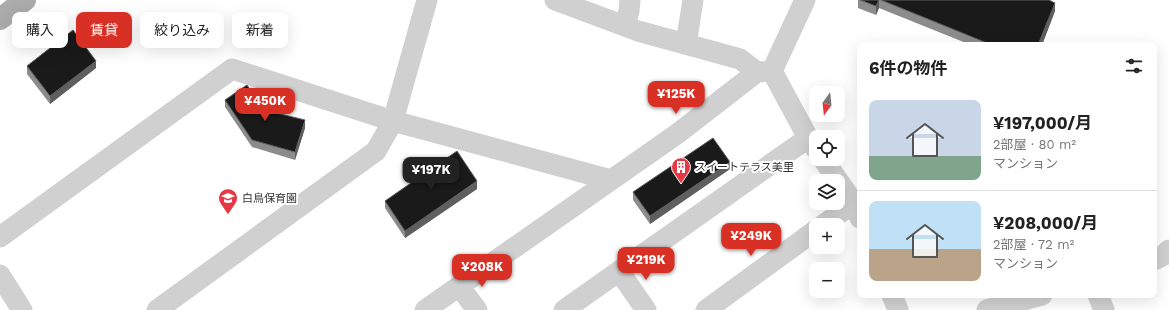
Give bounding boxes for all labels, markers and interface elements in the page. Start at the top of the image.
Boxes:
chip: 購入 [12,12,68,48]
chip: 賃貸 [76,12,132,48]
chip: 絞り込み [140,12,224,48]
chip: 新着 [232,12,288,48]
icon: filters [1123,55,1145,77]
text: 6件の物件 [869,58,947,78]
pin: ¥125K [648,81,704,115]
text: ¥125K [657,86,695,101]
north arrow [809,86,845,122]
map controls [809,86,845,298]
pin: ¥450K [237,88,293,122]
text: ¥450K [244,93,286,108]
text: ¥197,000/月 [993,113,1092,133]
icon: home [901,116,949,164]
button: locate [809,130,845,166]
text: 2部屋 · 80 m² [993,137,1076,152]
building icon: スイートテラス美里 [670,156,692,184]
text: マンション [993,156,1058,171]
pin: ¥197K [403,157,459,191]
place label: スイートテラス美里 [695,161,794,174]
text: ¥197K [412,162,450,177]
button: layers [809,174,845,210]
school or university icon: 白鳥保育園 [217,187,239,215]
place label: 白鳥保育園 [242,192,297,205]
text: ¥208,000/月 [993,213,1098,233]
icon: home [901,217,949,265]
button: + [809,218,845,254]
pin: ¥249K [723,223,779,257]
text: ¥249K [730,228,772,243]
text: 2部屋 · 72 m² [993,237,1074,252]
pin: ¥219K [618,247,674,281]
text: ¥219K [626,252,666,267]
pin: ¥208K [454,254,510,288]
text: マンション [993,256,1058,271]
text: ¥208K [461,259,503,274]
button: − [809,262,845,298]

